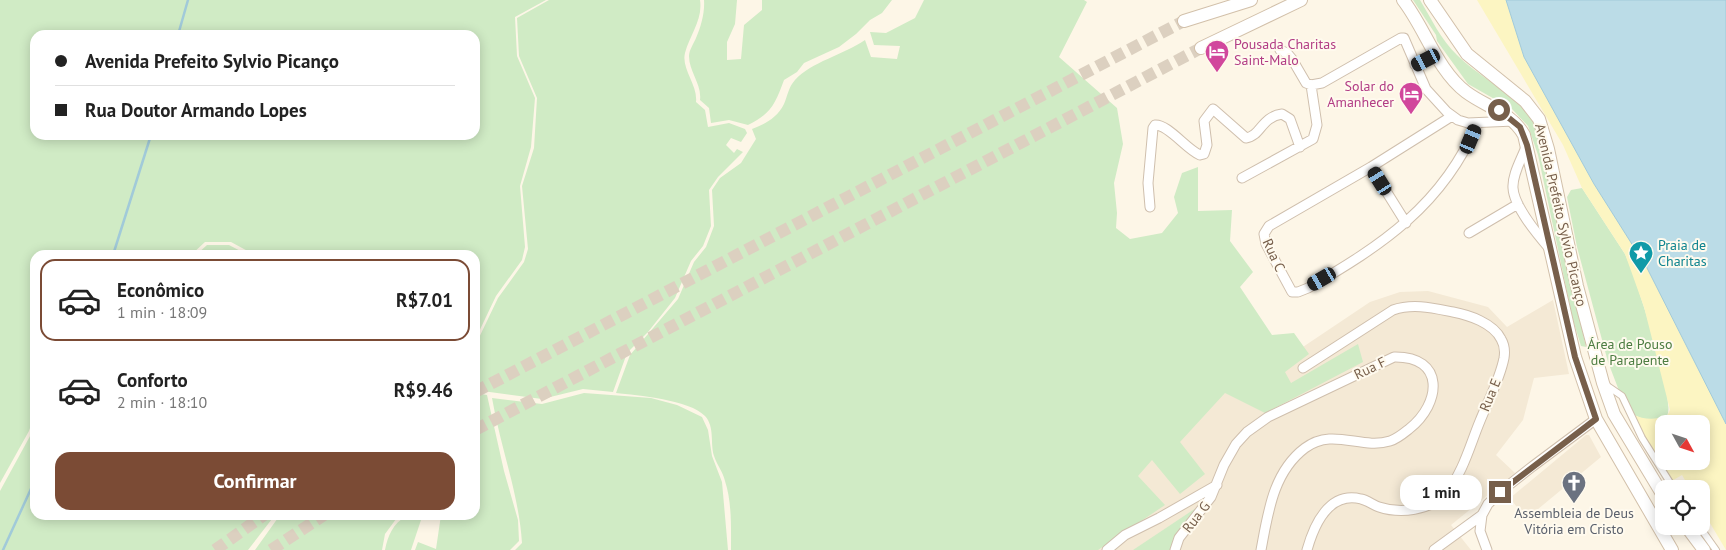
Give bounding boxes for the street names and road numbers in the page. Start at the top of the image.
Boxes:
street label: Avenida Prefeito Sylvio Picanço [1531,122,1591,308]
street label: Rua C [1259,236,1289,274]
street label: Rua F [1351,353,1389,383]
street label: Rua E [1475,376,1505,414]
street label: Rua G [1178,498,1214,536]

